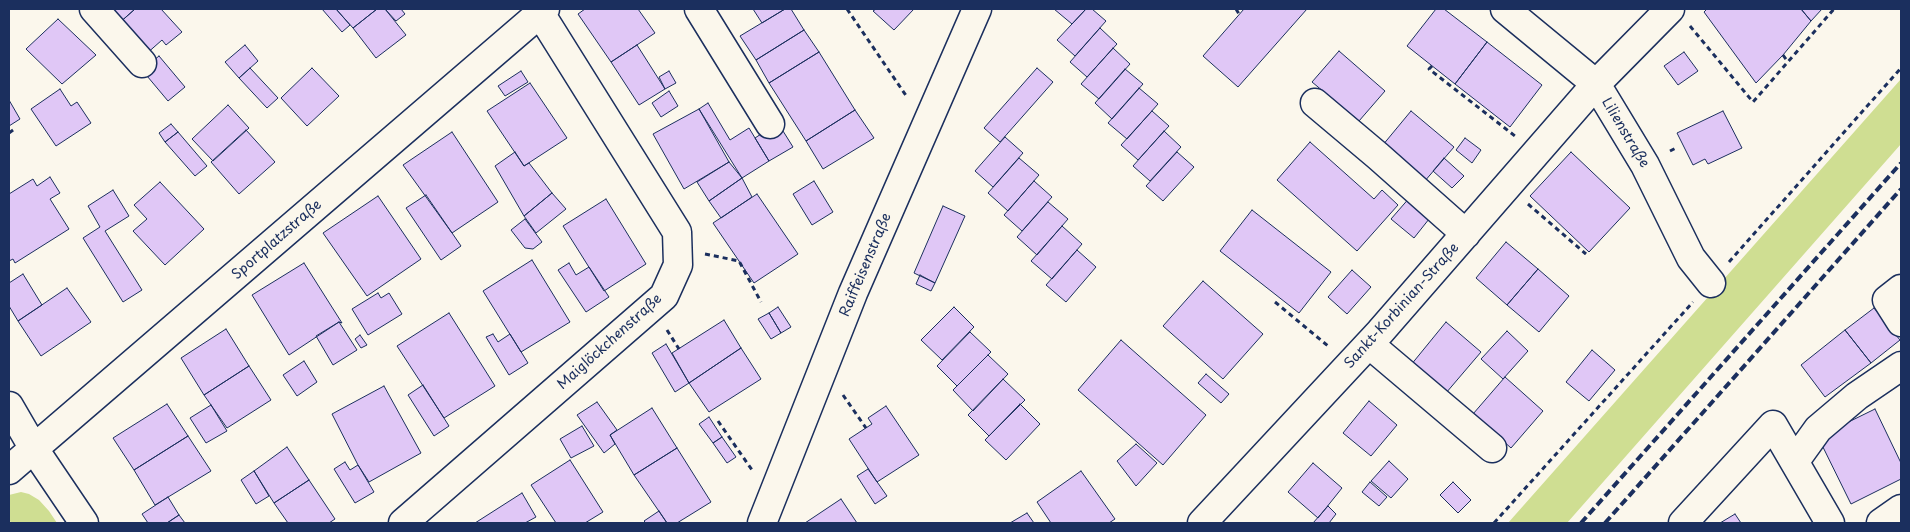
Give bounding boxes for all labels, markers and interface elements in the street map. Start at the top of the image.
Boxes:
street label: Lilienstraße [1598,95,1652,171]
street label: Sportplatzstraße [229,197,325,283]
street label: Raiffeisenstraße [837,211,895,319]
street label: Sankt-Korbinian-Straße [1341,240,1463,372]
street label: Maiglöckchenstraße [554,291,666,393]

